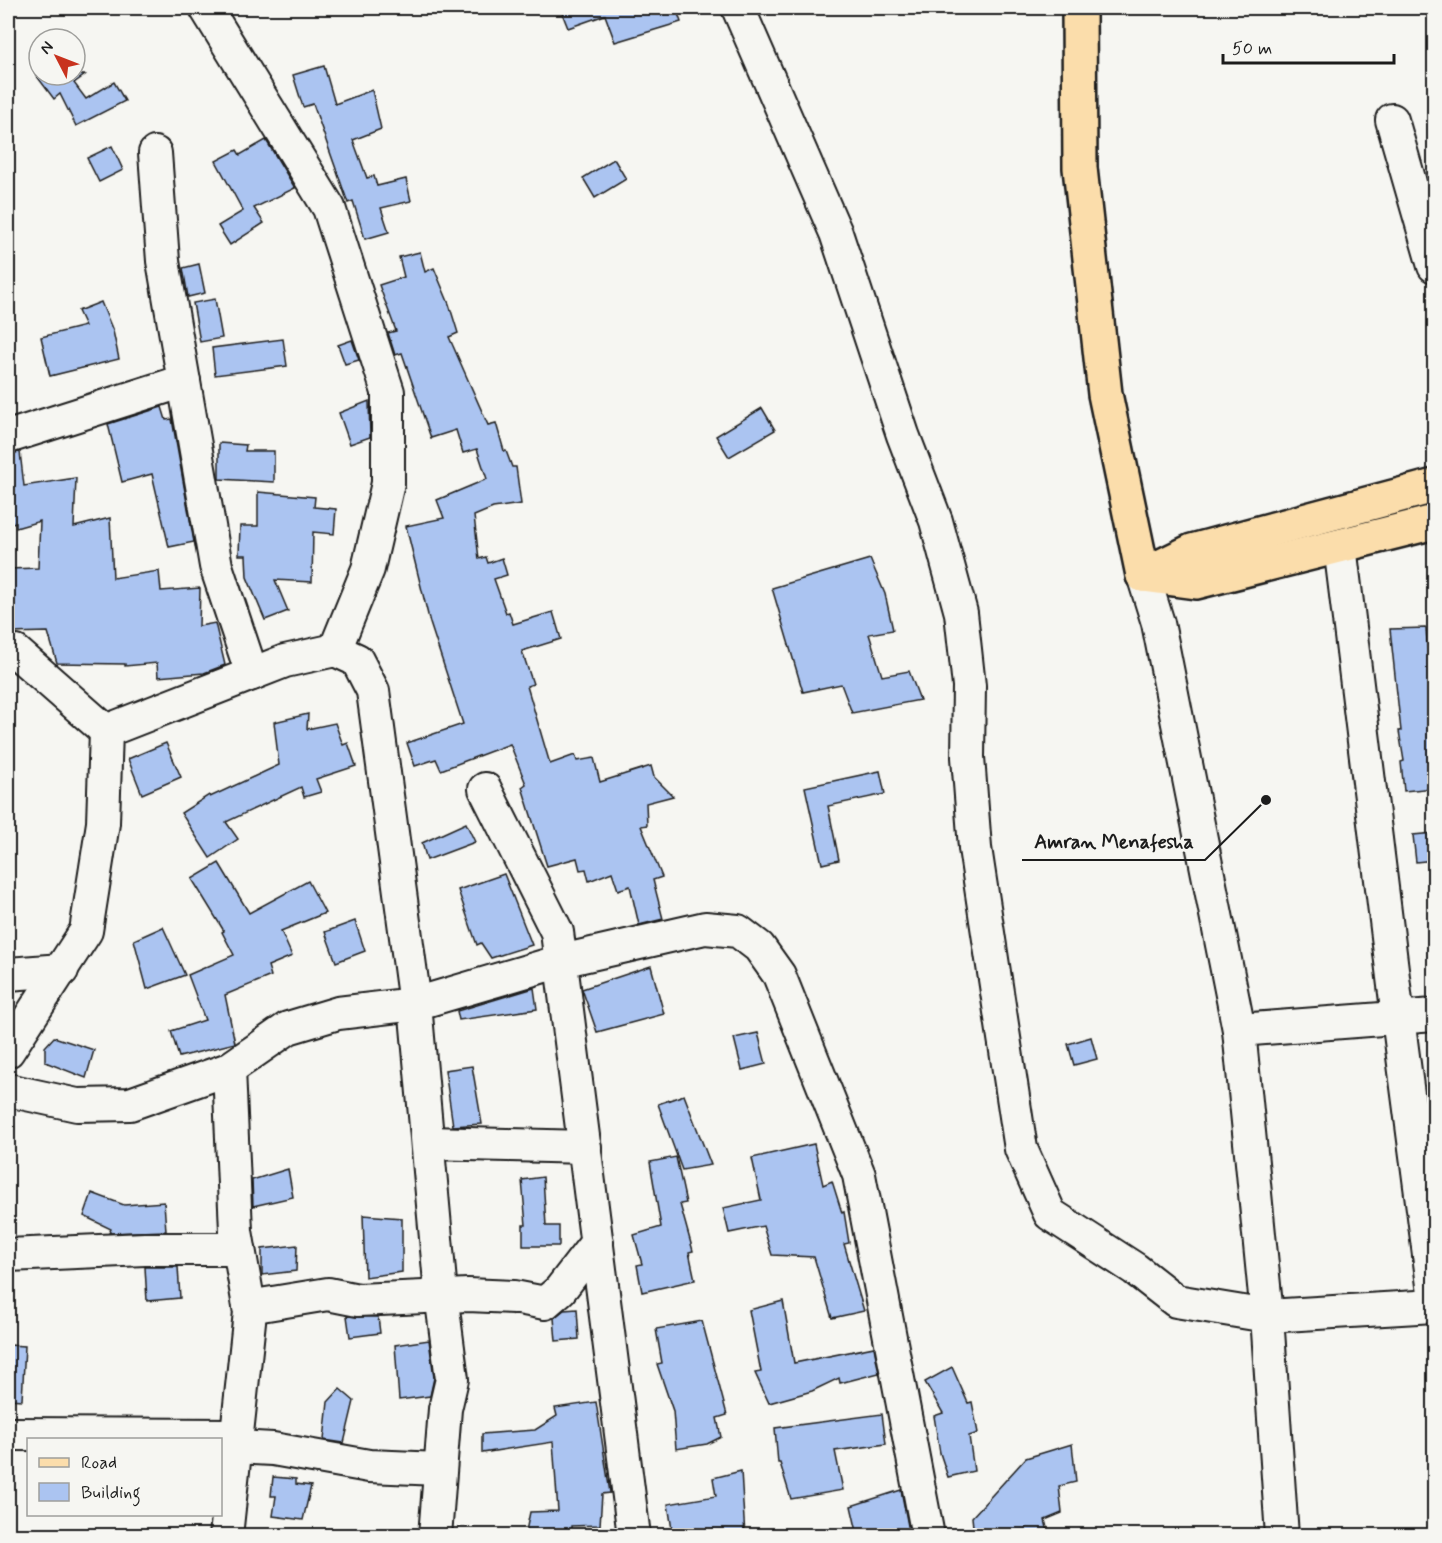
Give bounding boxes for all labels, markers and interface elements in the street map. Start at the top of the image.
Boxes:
north arrow [27,27,87,87]
scale bar [1223,27,1394,65]
text: N [36,37,58,59]
text: 50 m [1232,37,1272,61]
callout: Amran Menafesha [1022,822,1205,860]
text: Amran Menafesha [1034,829,1194,856]
legend [27,1438,222,1516]
text: Road [81,1451,117,1475]
text: Building [81,1481,141,1507]

